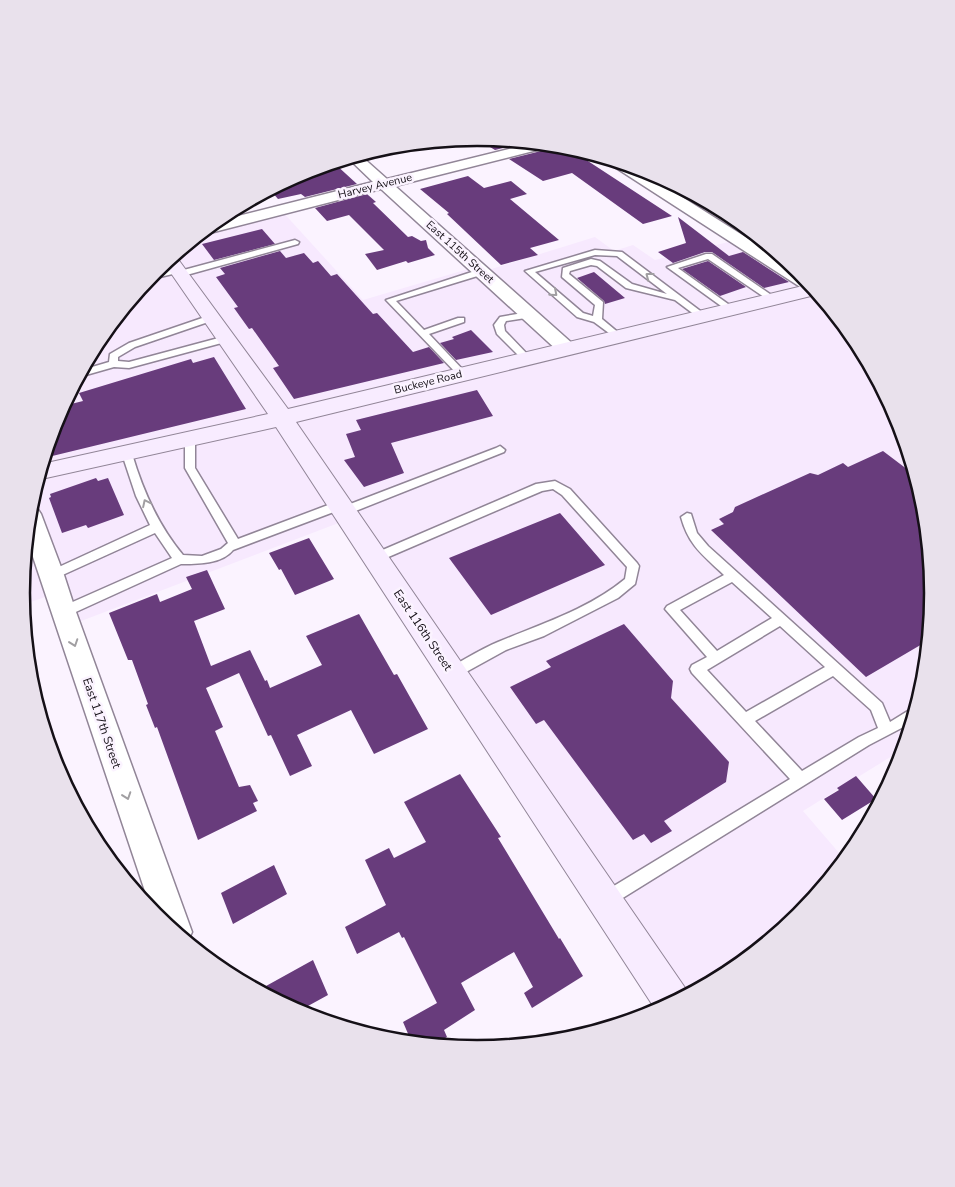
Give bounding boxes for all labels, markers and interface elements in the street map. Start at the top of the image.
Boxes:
street label: Harvey Avenue [336,170,414,202]
street label: East 115th Street [423,217,497,287]
one-way arrow [646,274,655,282]
one-way arrow [549,287,558,296]
street label: Buckeye Road [392,366,464,398]
one-way arrow [142,499,152,508]
street label: East 116th Street [390,586,457,674]
one-way arrow [68,638,78,647]
street label: East 117th Street [79,676,125,771]
one-way arrow [121,792,131,800]

